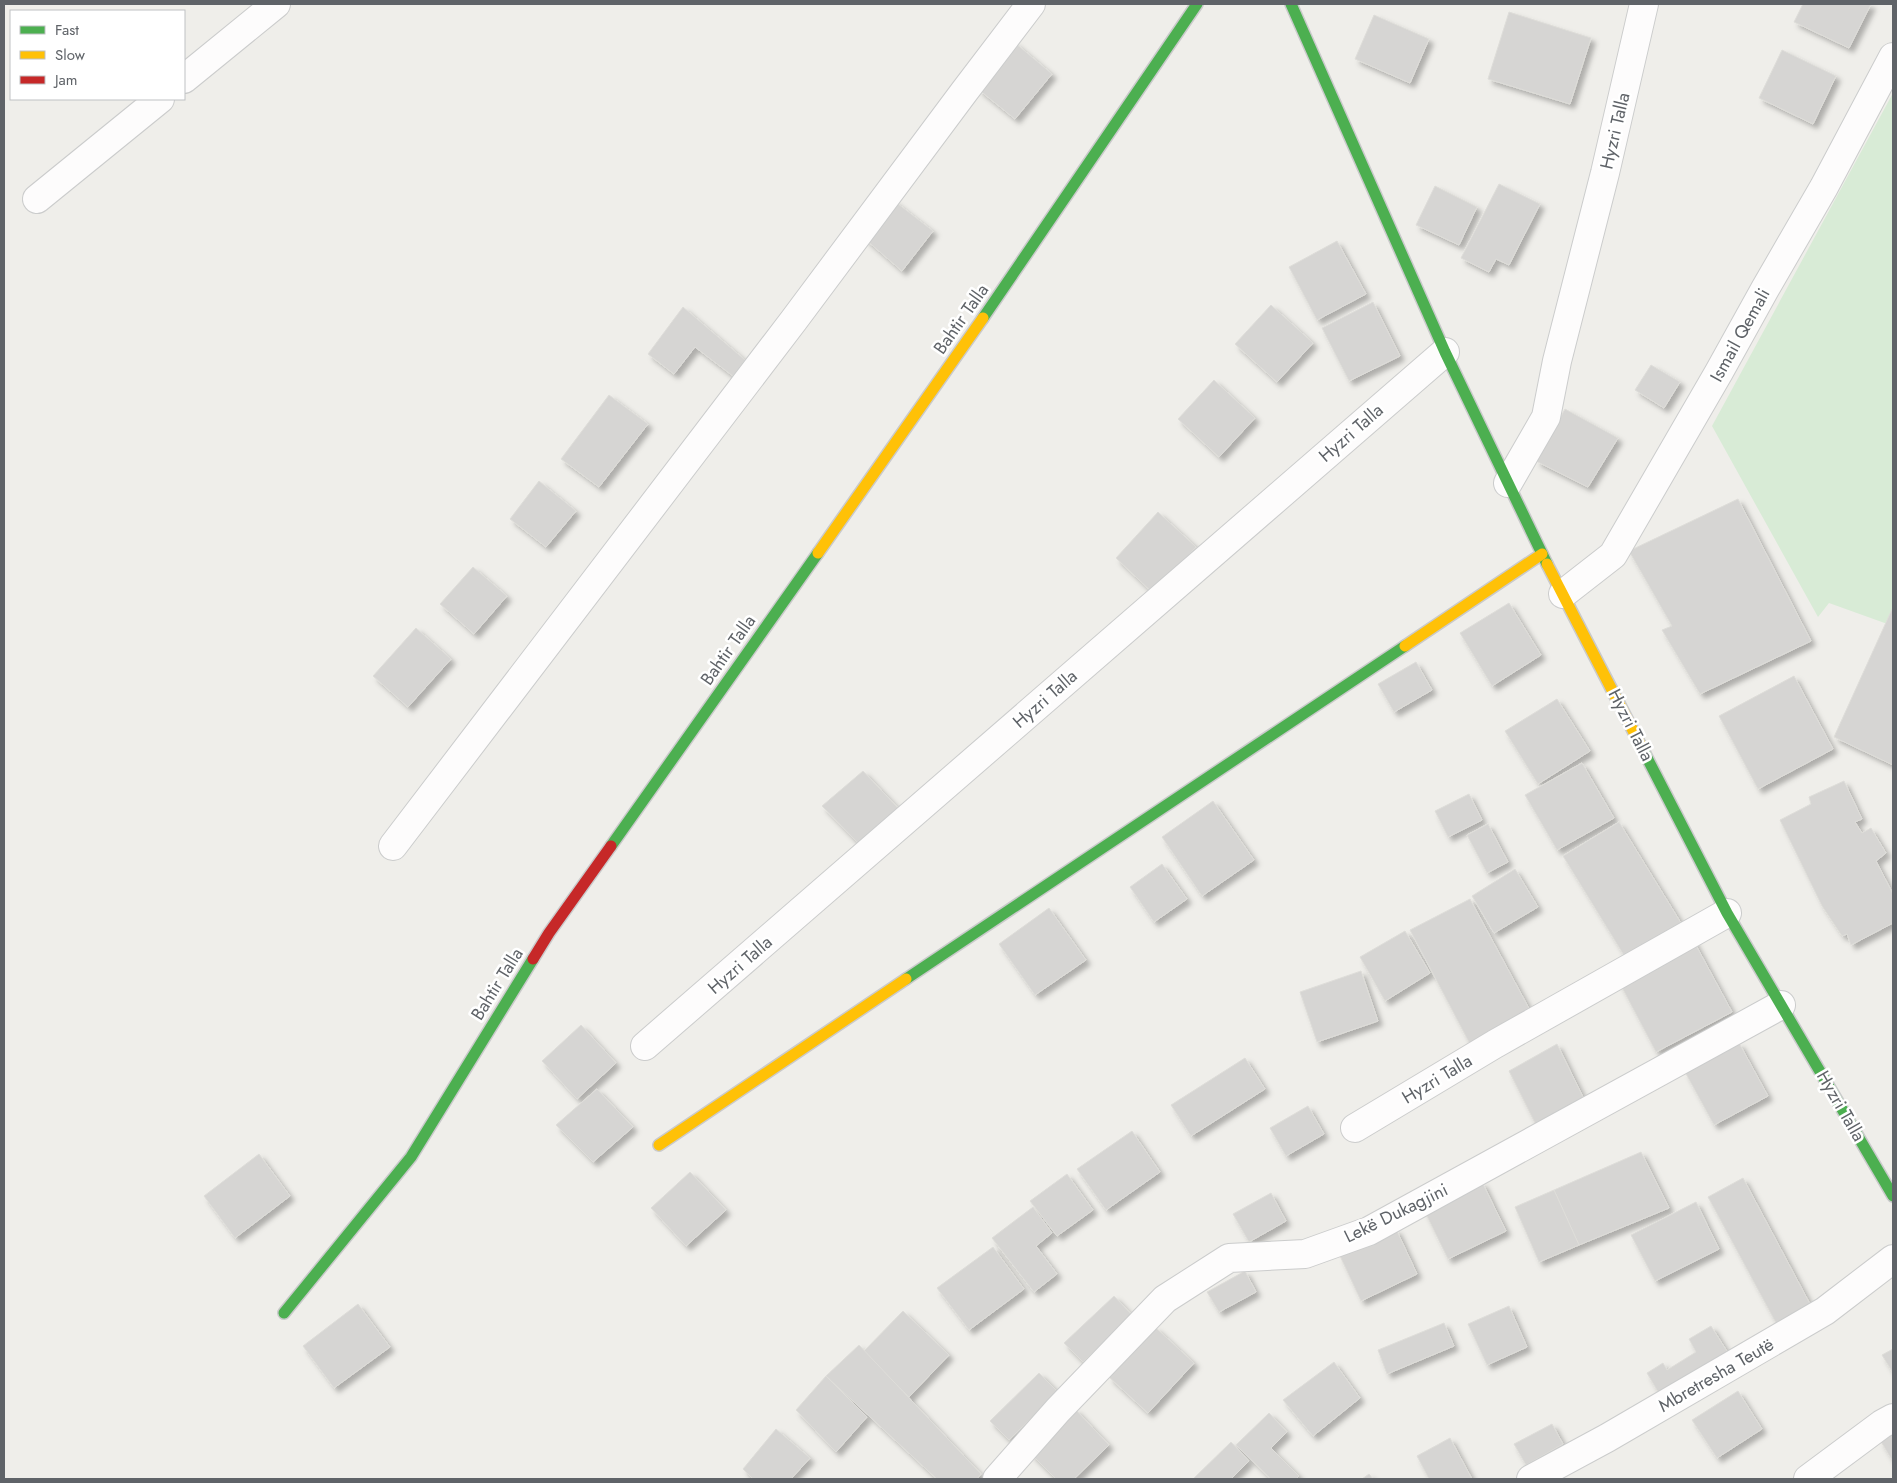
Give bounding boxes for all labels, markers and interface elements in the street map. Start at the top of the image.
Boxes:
legend [10,10,185,100]
text: Fast [55,19,79,41]
text: Slow [55,44,86,66]
text: Jam [53,69,78,91]
street label: Hyzri Talla [1594,90,1636,172]
street label: Bahtir Talla [927,278,995,360]
street label: Ismail Qemali [1704,283,1776,387]
street label: Hyzri Talla [1313,398,1389,468]
street label: Bahtir Talla [694,609,762,691]
street label: Hyzri Talla [1007,664,1083,734]
street label: Hyzri Talla [1602,684,1660,766]
street label: Hyzri Talla [702,930,778,1000]
street label: Bahtir Talla [465,943,529,1025]
street label: Hyzri Talla [1397,1048,1477,1110]
street label: Hyzri Talla [1810,1066,1872,1146]
street label: Lekë Dukagjini [1340,1177,1452,1249]
street label: Mbretresha Teutë [1654,1331,1778,1419]

